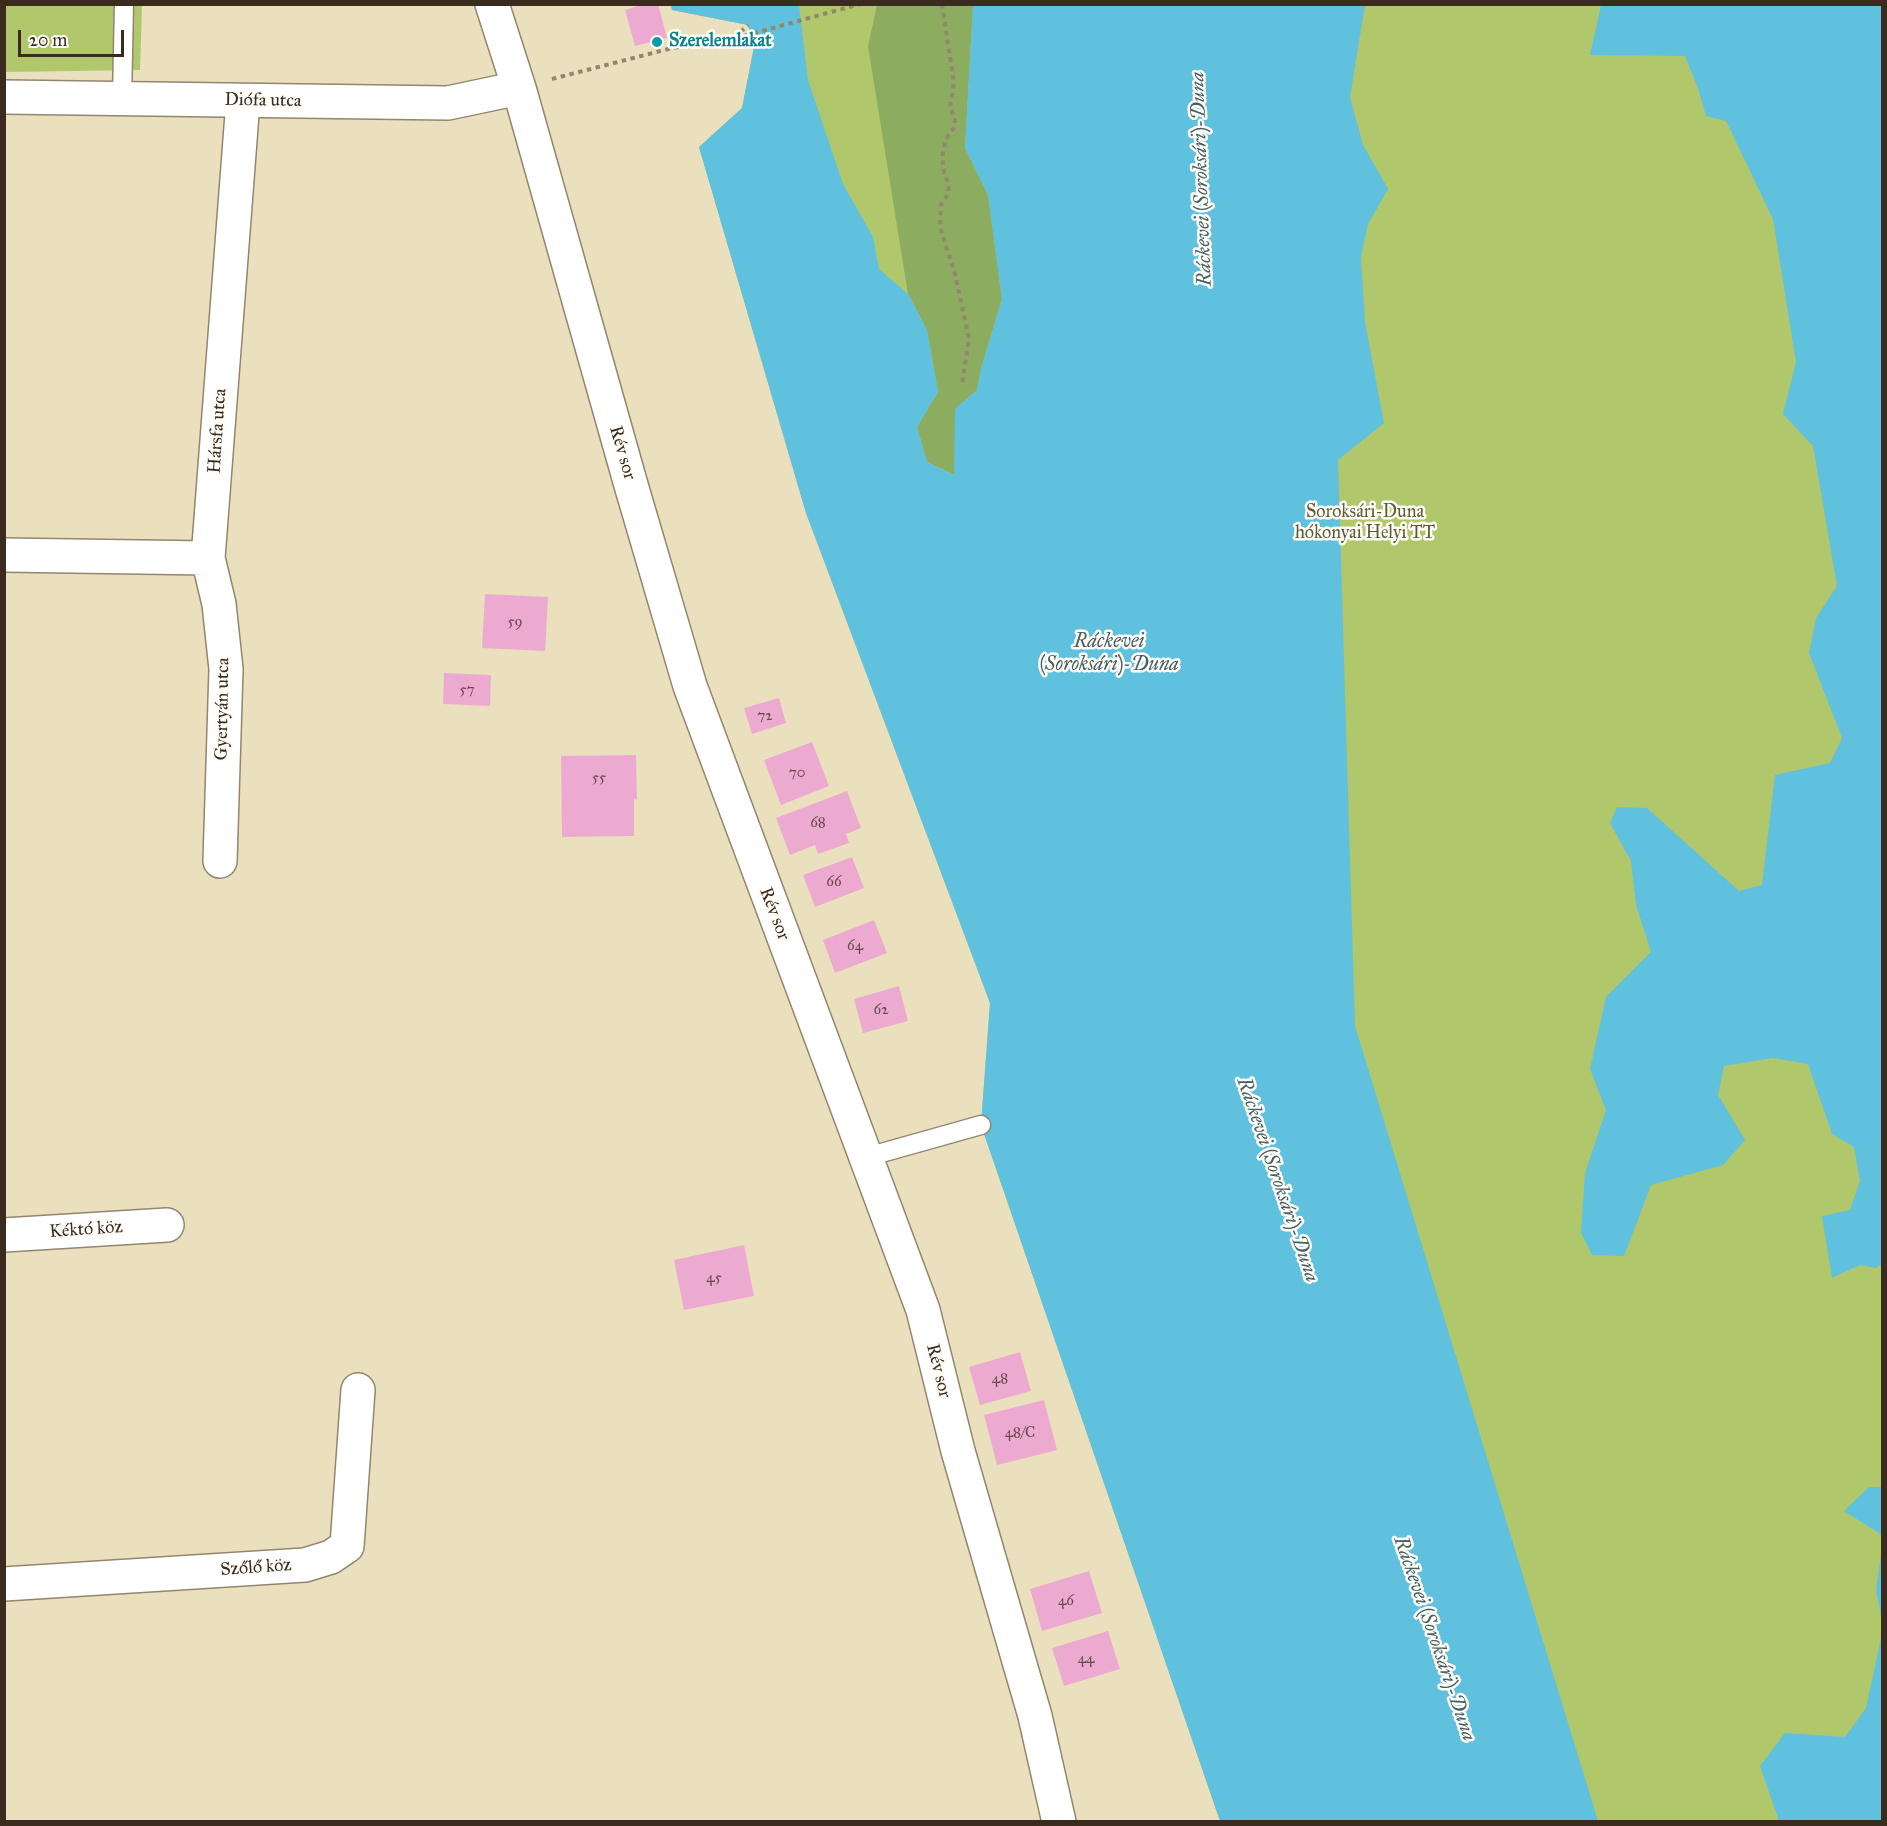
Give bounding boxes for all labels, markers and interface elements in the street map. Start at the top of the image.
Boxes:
scale bar [21,18,128,56]
text: 20 m [29,29,67,51]
place label: Szerelemlakat [669,31,772,53]
marker: Szerelemlakat [650,35,664,49]
water label: Ráckevei (Soroksári)-Duna [1186,71,1218,287]
street label: Diófa utca [224,90,302,112]
street label: Hársfa utca [204,388,232,474]
street label: Rév sor [604,424,640,482]
park label: Soroksári-Duna hókonyai Helyi TT [1295,502,1435,544]
house number: 59 [507,613,523,631]
water label: Ráckevei (Soroksári)-Duna [1039,630,1179,677]
street label: Gyertyán utca [211,657,235,761]
house number: 57 [460,681,474,699]
house number: 72 [757,707,773,725]
house number: 70 [789,764,805,782]
house number: 55 [592,769,606,787]
house number: 68 [810,814,826,832]
house number: 66 [826,873,842,891]
street label: Rév sor [754,884,794,944]
house number: 64 [847,937,863,955]
house number: 62 [873,1001,889,1019]
water label: Ráckevei (Soroksári)-Duna [1231,1075,1323,1285]
street label: Kéktó köz [49,1217,123,1243]
house number: 45 [706,1269,722,1287]
street label: Rév sor [921,1342,955,1400]
house number: 48 [992,1370,1008,1388]
house number: 48/C [1005,1424,1035,1442]
water label: Ráckevei (Soroksári)-Duna [1388,1534,1480,1744]
street label: Szőlő köz [220,1555,292,1581]
house number: 46 [1058,1592,1074,1610]
house number: 44 [1078,1650,1094,1668]

